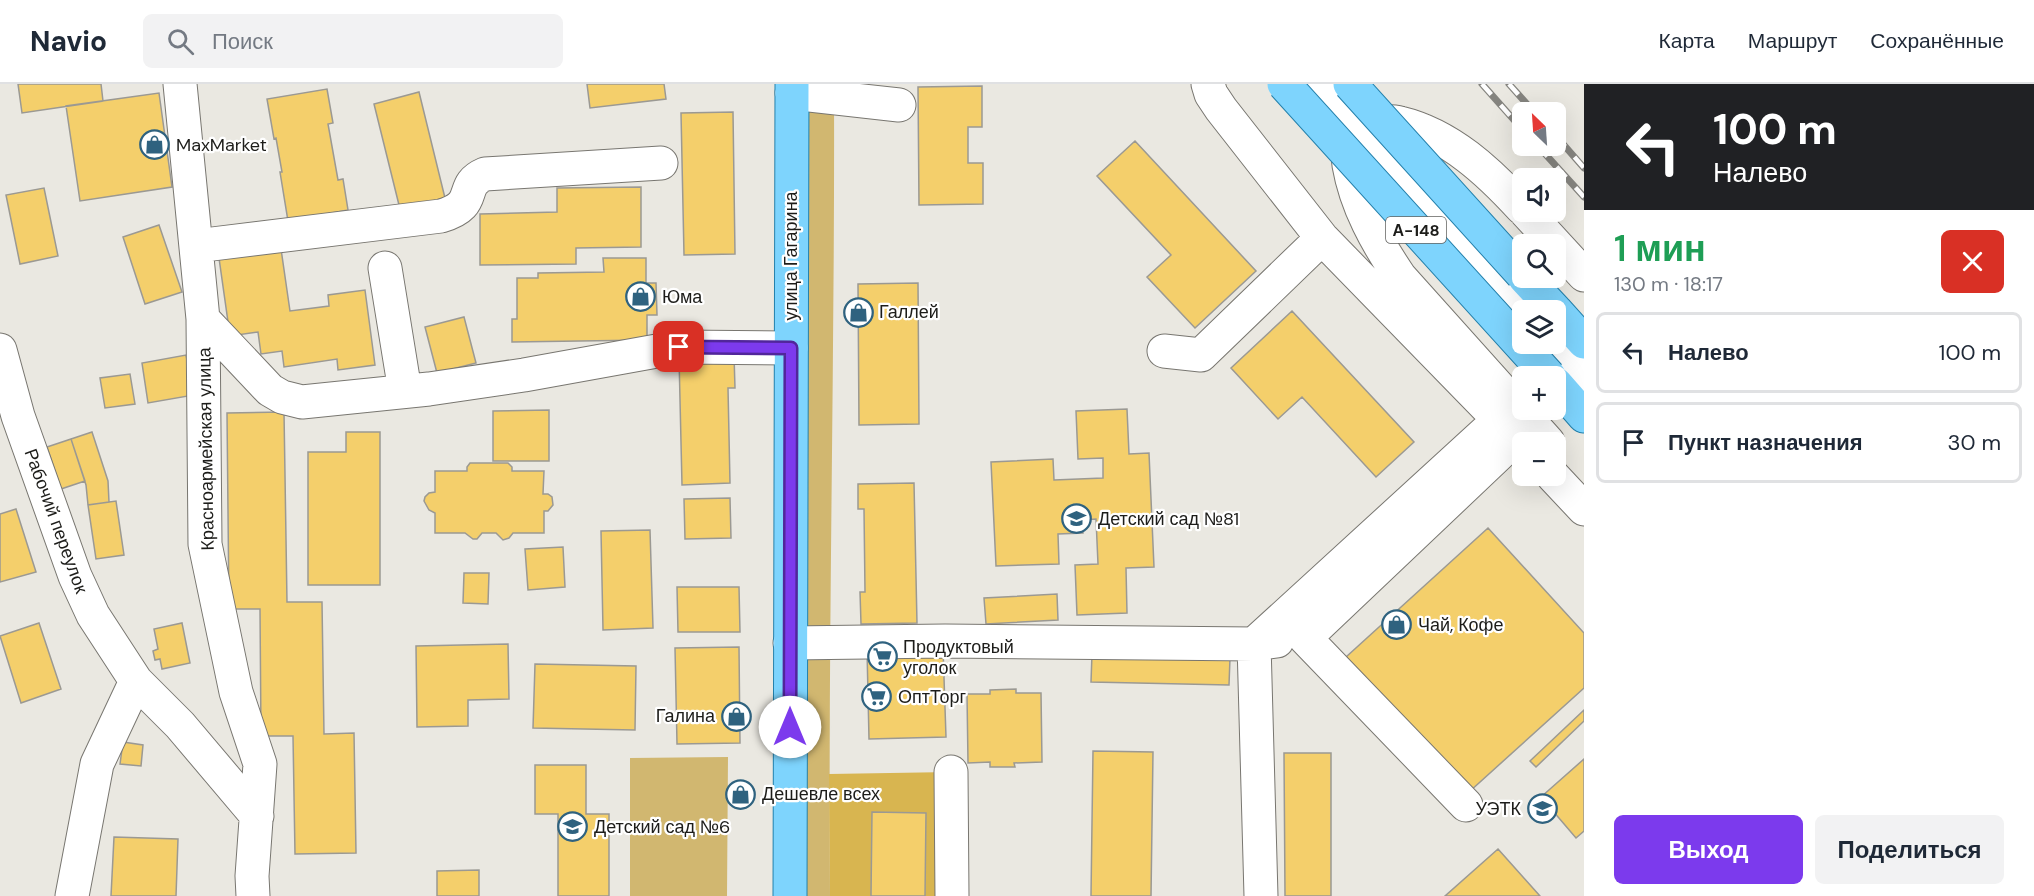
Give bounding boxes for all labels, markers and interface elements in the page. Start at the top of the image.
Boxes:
search box [143,14,563,68]
text: Navio [30,23,107,60]
icon: search [164,25,197,58]
text: Поиск [212,27,273,56]
text: Карта [1659,27,1715,55]
text: Маршрут [1748,27,1837,55]
text: Сохранённые [1870,27,2004,55]
north arrow [1512,102,1566,156]
map controls [1512,102,1566,486]
text: 100 m [1713,102,1837,157]
icon: left [1614,108,1692,186]
shop icon: MaxMarket [139,129,171,161]
place label: MaxMarket [176,133,267,157]
text: Налево [1713,155,1807,190]
button: sound [1512,168,1566,222]
street label: улица Гагарина [779,190,803,321]
road number: А-148 [1386,217,1446,243]
text: 1 мин [1614,225,1706,272]
button: close [1941,230,2004,293]
button: search [1512,234,1566,288]
text: 130 m · 18:17 [1614,271,1723,297]
shop icon: Юма [625,281,657,313]
place label: Юма [662,285,703,309]
shop icon: Галлей [842,296,874,328]
place label: Галлей [879,300,939,324]
button: layers [1512,300,1566,354]
pin [653,321,704,372]
icon: arrive [662,330,695,363]
icon: left [1617,336,1650,369]
text: Налево [1668,338,1749,367]
text: 100 m [1939,338,2001,367]
street label: Красноармейская улица [192,346,220,551]
button: + [1512,366,1566,420]
icon: arrive [1617,426,1650,459]
text: Пункт назначения [1668,428,1863,457]
text: 30 m [1947,428,2001,457]
button: − [1512,432,1566,486]
street label: Рабочий переулок [19,445,93,597]
school or university icon: Детский сад №81 [1061,503,1093,535]
place label: Детский сад №81 [1098,507,1239,531]
shop icon: Чай, Кофе [1381,609,1413,641]
place label: Чай, Кофе [1418,613,1503,637]
place label: Продуктовый уголок [903,635,1014,680]
supermarket icon: Продуктовый уголок [866,641,898,673]
supermarket icon: ОптТорг [861,681,893,713]
place label: ОптТорг [898,685,967,709]
position arrow [758,695,822,759]
shop icon: Галина [720,700,752,732]
place label: Галина [656,704,716,728]
shop icon: Дешевле всех [725,778,757,810]
place label: Дешевле всех [762,782,880,806]
school or university icon: УЭТК [1526,793,1558,825]
place label: УЭТК [1476,797,1522,821]
school or university icon: Детский сад №6 [557,811,589,843]
place label: Детский сад №6 [594,815,730,839]
button: Выход [1614,815,1803,884]
button: Поделиться [1815,815,2004,884]

